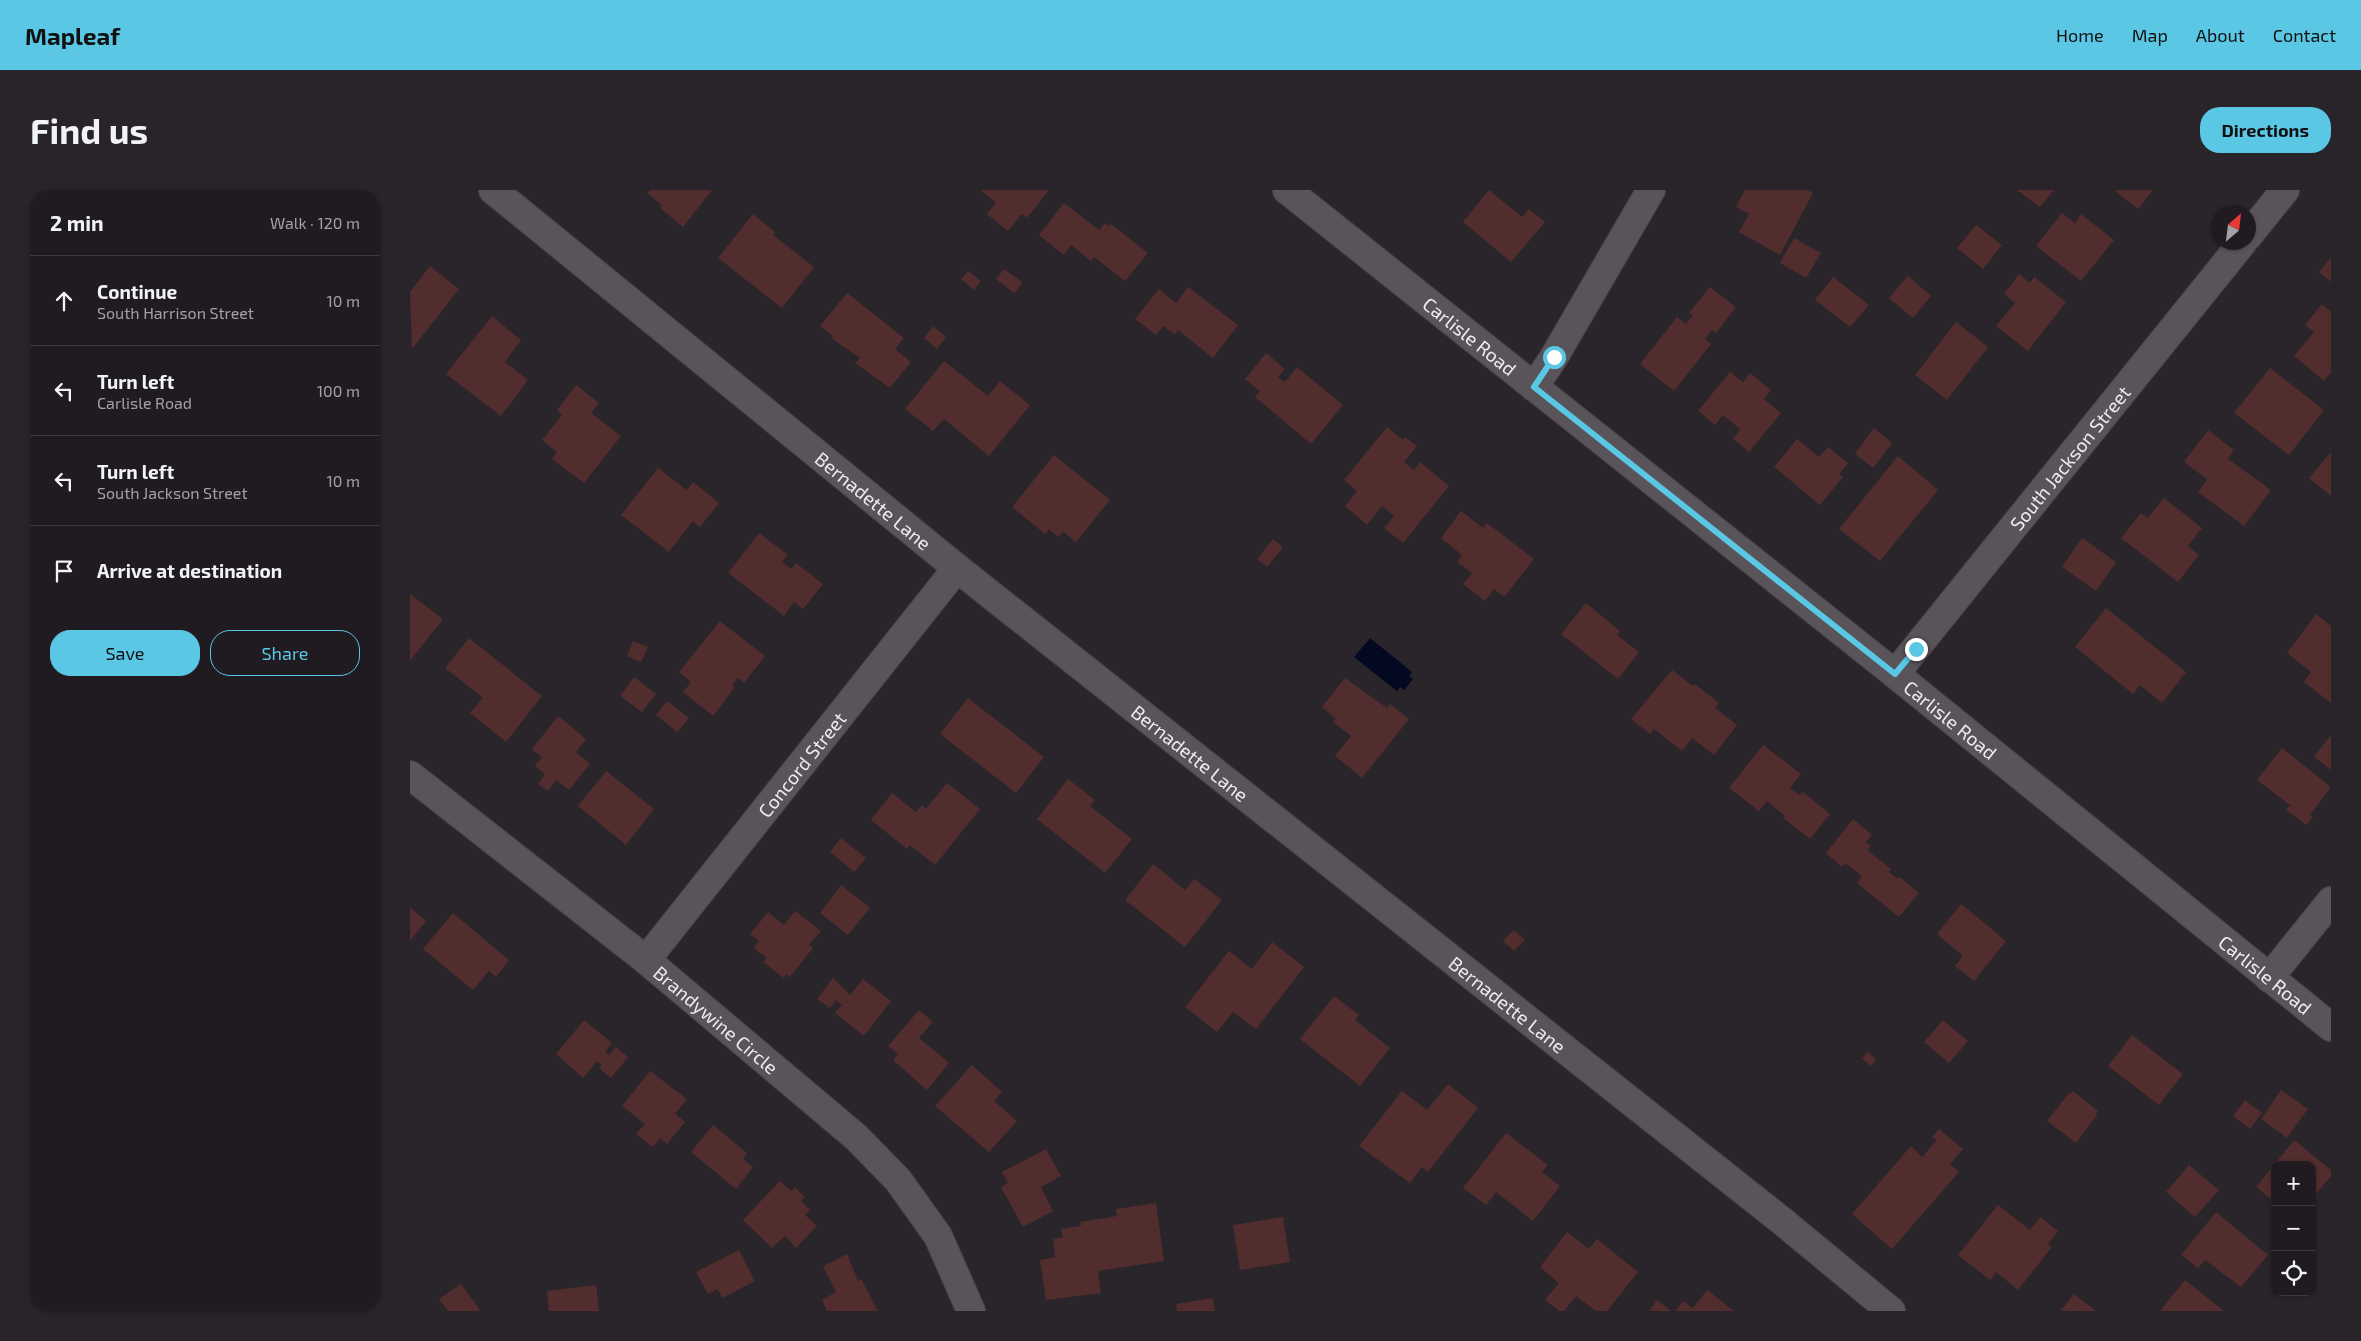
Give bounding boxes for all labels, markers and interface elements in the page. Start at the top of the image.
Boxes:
text: Mapleaf [25,21,120,50]
text: Home [2056,24,2104,46]
text: Map [2132,24,2168,46]
text: About [2196,24,2245,46]
text: Contact [2273,24,2336,46]
button: Directions [2200,107,2331,153]
text: Find us [30,109,148,151]
north arrow [2211,205,2256,250]
text: 2 min [50,210,104,235]
text: Walk · 120 m [270,213,360,232]
text: Continue [97,280,177,303]
icon: ahead [50,287,78,315]
text: 10 m [326,291,360,310]
street label: Carlisle Road [1419,292,1521,380]
text: South Harrison Street [97,303,254,322]
route start [1543,346,1566,369]
text: Turn left [97,370,174,393]
icon: left [50,377,78,405]
text: 100 m [317,381,360,400]
street label: South Jackson Street [2004,381,2134,534]
text: Carlisle Road [97,393,192,412]
street label: Bernadette Lane [811,446,936,554]
text: Turn left [97,460,174,483]
icon: left [50,467,78,495]
text: 10 m [326,471,360,490]
text: South Jackson Street [97,483,248,502]
icon: arrive [50,557,78,585]
text: Arrive at destination [97,559,282,582]
button: Save [50,630,200,676]
button: Share [210,630,360,676]
route end [1905,638,1928,661]
street label: Carlisle Road [1900,675,2002,764]
street label: Bernadette Lane [1127,699,1253,806]
street label: Concord Street [753,707,850,821]
street label: Carlisle Road [2215,930,2317,1019]
street label: Bernadette Lane [1445,951,1571,1057]
street label: Brandywine Circle [649,960,783,1078]
map controls [2271,1161,2316,1296]
button: + [2271,1161,2316,1206]
button: − [2271,1206,2316,1251]
button: locate [2271,1251,2316,1296]

